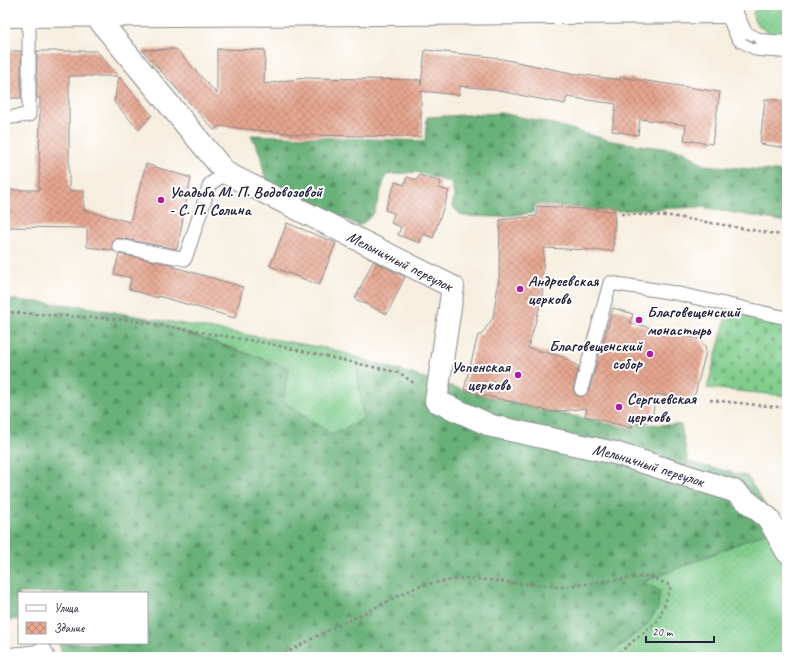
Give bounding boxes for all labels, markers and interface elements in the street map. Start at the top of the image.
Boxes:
one-way arrow [745,38,757,44]
place label: Усадьба М. П. Водовозовой - С. П. Солина [169,182,323,220]
marker: Усадьба М. П. Водовозовой - С. П. Солина [156,195,166,205]
street label: Мельничный переулок [344,226,458,297]
place label: Андреевская церковь [528,271,599,309]
marker: Андреевская церковь [515,284,525,294]
place label: Благовещенский монастырь [647,302,741,340]
marker: Благовещенский монастырь [634,315,644,325]
place label: Благовещенский собор [549,336,643,374]
marker: Благовещенский собор [645,349,655,359]
place label: Успенская церковь [451,357,512,395]
marker: Успенская церковь [513,370,523,380]
place label: Сергиевская церковь [627,389,697,427]
marker: Сергиевская церковь [614,402,624,412]
street label: Мельничный переулок [591,439,708,492]
legend [18,592,148,644]
text: Улица [54,600,79,616]
scale bar [646,618,714,644]
text: Здание [54,620,85,636]
text: 20 m [652,624,674,640]

